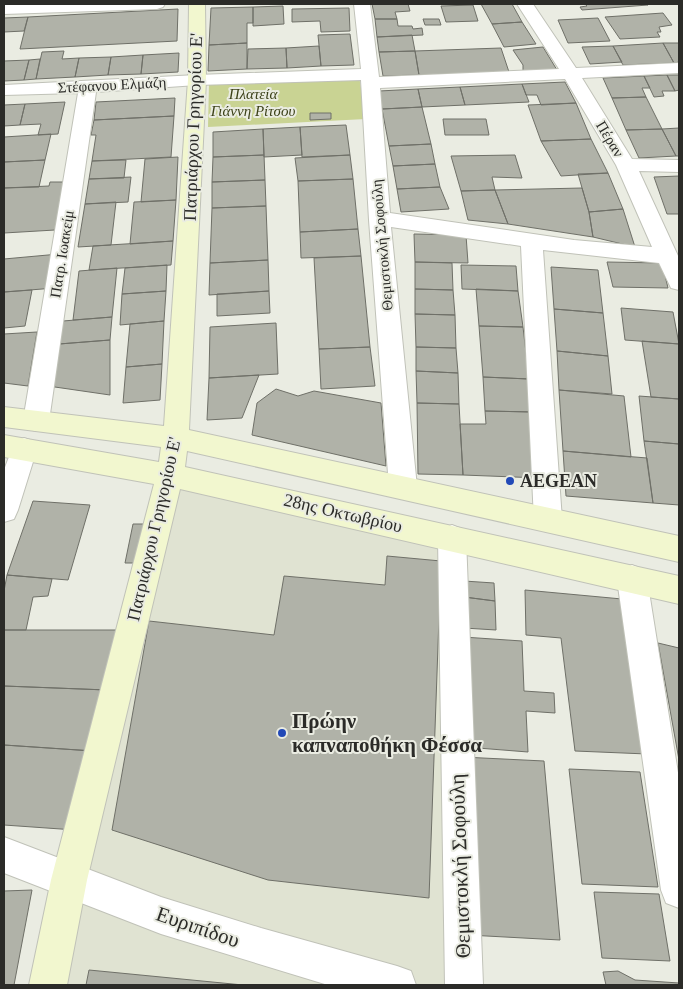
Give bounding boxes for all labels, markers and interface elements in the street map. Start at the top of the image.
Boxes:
street label: Πατριάρχου Γρηγορίου Ε' [180,33,206,221]
street label: Στέφανου Ελμάζη [57,74,167,96]
park label: Πλατεία Γιάννη Ρίτσου [210,86,295,119]
street label: Πέραν [593,118,627,160]
street label: Θεμιστοκλή Σοφούλη [368,178,396,311]
street label: Πατρ. Ιωακείμ [47,209,77,299]
street label: Πατριάρχου Γρηγορίου Ε' [123,435,185,623]
place label: AEGEAN [520,471,597,491]
marker: AEGEAN [504,475,516,487]
street label: 28ης Οκτωβρίου [282,490,404,536]
place label: Πρώην καπναποθήκη Φέσσα [292,709,482,757]
marker: Πρώην καπναποθήκη Φέσσα [276,727,288,739]
street label: Θεμιστοκλή Σοφούλη [445,773,475,959]
street label: Ευριπίδου [153,902,243,952]

